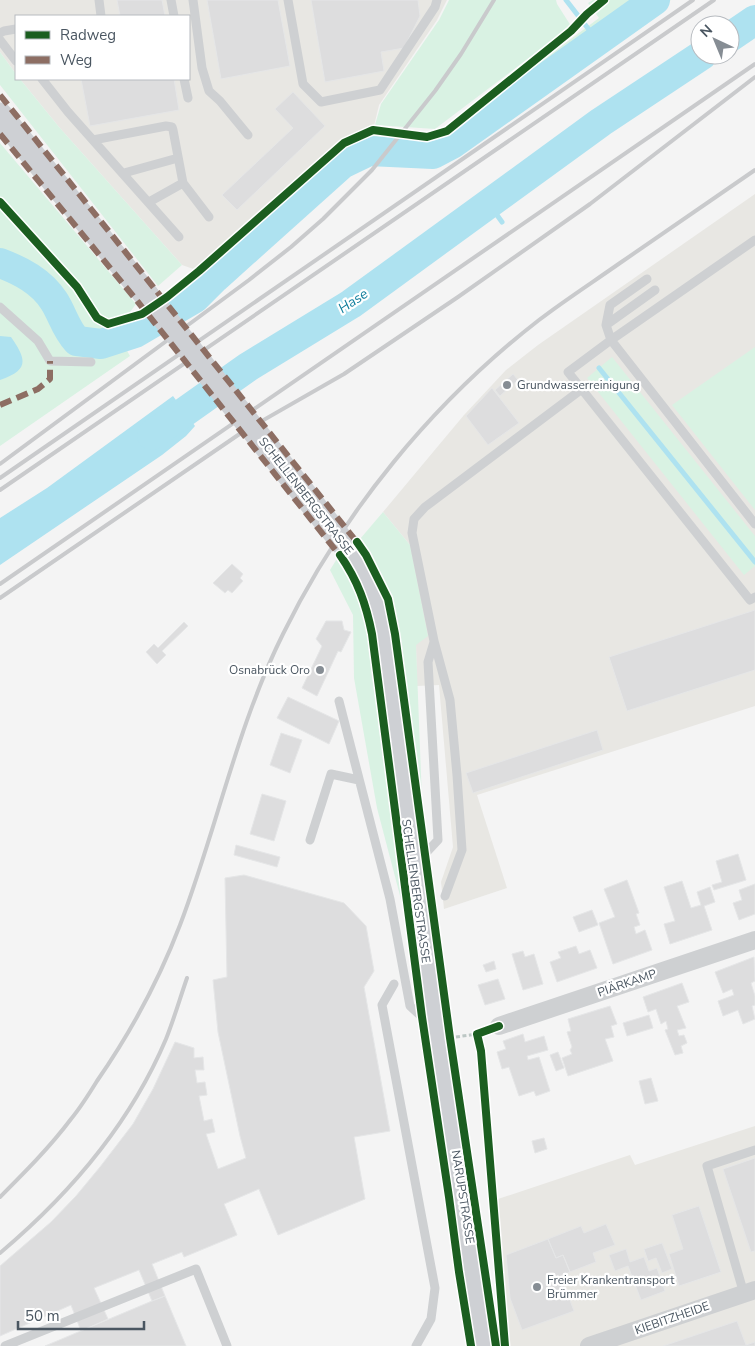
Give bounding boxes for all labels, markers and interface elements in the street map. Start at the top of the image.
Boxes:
legend [15,15,190,80]
north arrow [690,15,740,65]
text: N [696,21,717,41]
text: Radweg [60,25,116,45]
text: Weg [60,50,92,70]
water label: Hase [334,284,372,318]
place label: Grundwasserreinigung [517,377,640,393]
marker: Grundwasserreinigung [501,379,513,391]
street label: SCHELLENBERGSTRASSE [255,434,357,558]
place label: Osnabrück Oro [229,662,310,678]
marker: Osnabrück Oro [314,664,326,676]
street label: SCHELLENBERGSTRASSE [398,818,434,964]
street label: PIÄRKAMP [595,965,659,1001]
street label: NARUPSTRASSE [448,1149,478,1245]
place label: Freier Krankentransport Brümmer [547,1272,675,1302]
marker: Freier Krankentransport Brümmer [531,1281,543,1293]
scale bar [18,1298,144,1330]
street label: KIEBITZHEIDE [632,1298,712,1338]
text: 50 m [25,1306,60,1326]

